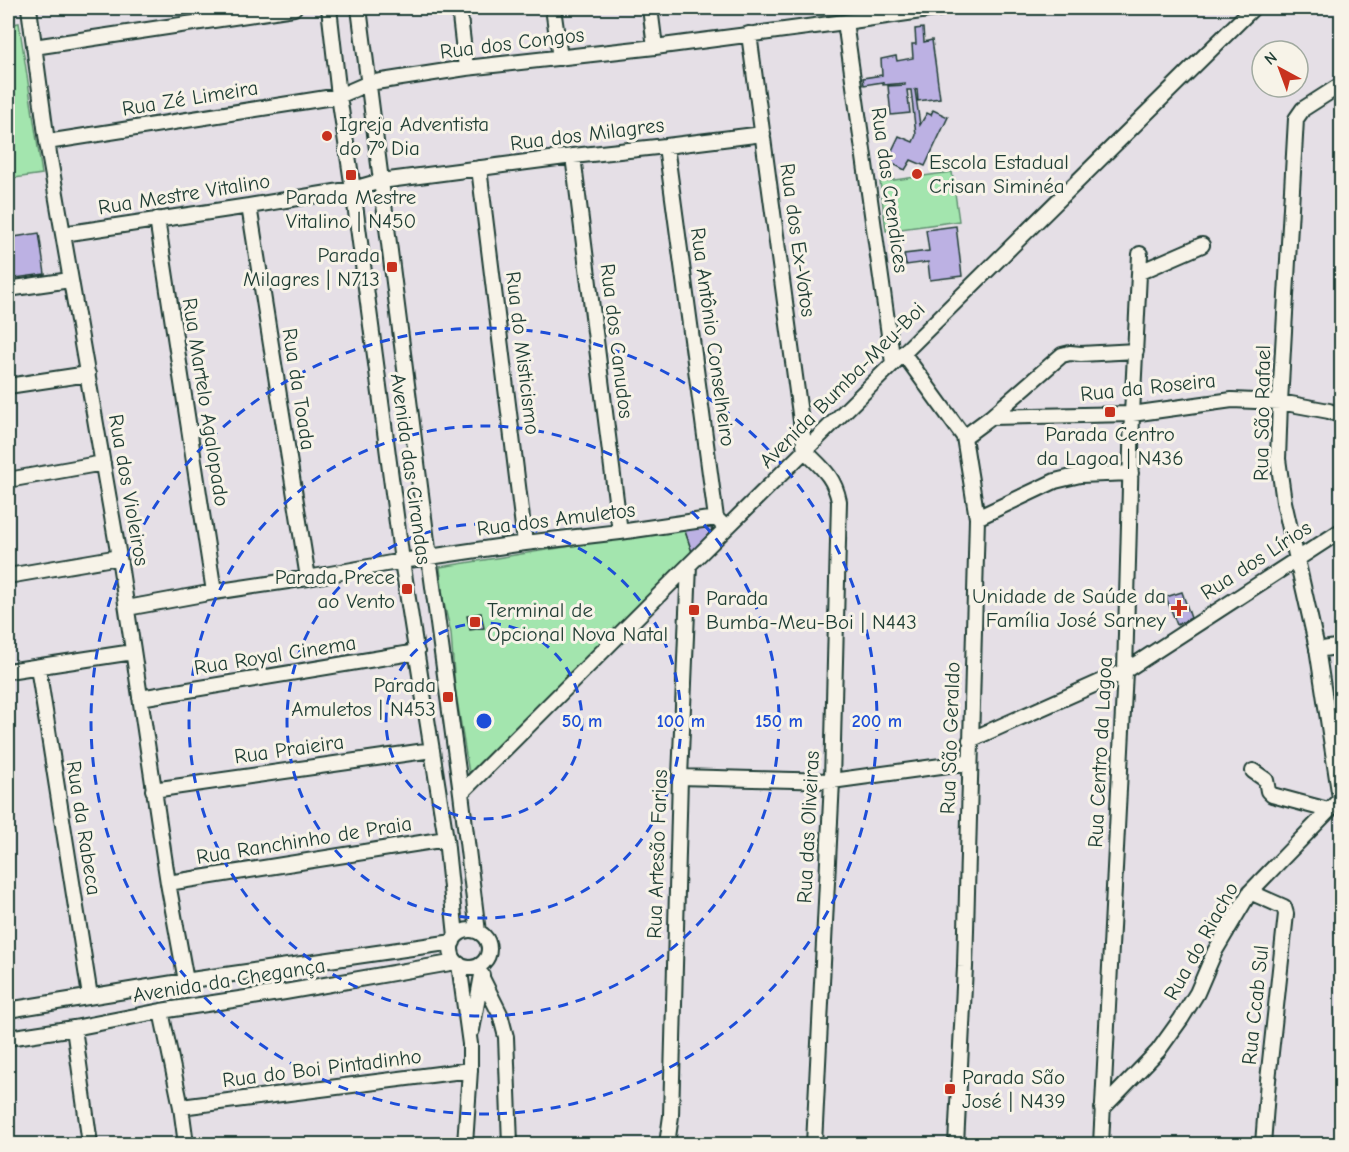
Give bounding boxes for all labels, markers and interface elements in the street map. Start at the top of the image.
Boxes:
street label: Rua dos Congos [438,22,586,64]
north arrow [1250,39,1310,99]
text: N [1261,48,1281,69]
street label: Rua Zé Limeira [120,75,260,121]
street label: Rua das Crendices [866,106,914,274]
place label: Igreja Adventista do 7º Dia [339,112,489,160]
street label: Rua dos Milagres [509,113,665,155]
marker: Igreja Adventista do 7º Dia [320,129,334,143]
place label: Escola Estadual Crisan Siminéa [929,150,1069,198]
street label: Rua dos Ex-Votos [775,162,821,318]
marker: Escola Estadual Crisan Siminéa [910,167,924,181]
marker: Parada Mestre Vitalino | N450 [344,168,358,182]
street label: Rua Mestre Vitalino [96,169,272,219]
place label: Parada Mestre Vitalino | N450 [286,185,416,233]
street label: Rua Antônio Conselheiro [686,226,740,448]
place label: Parada Milagres | N713 [243,243,380,291]
marker: Parada Milagres | N713 [385,260,399,274]
street label: Rua dos Canudos [596,262,638,420]
street label: Rua do Misticismo [501,270,545,436]
street label: Rua Martelo Agalopado [178,296,234,508]
street label: Avenida Bumba-Meu-Boi [754,297,930,473]
street label: Rua da Toada [278,326,320,452]
street label: Rua São Rafael [1249,345,1275,481]
street label: Rua da Roseira [1079,368,1217,406]
street label: Avenida das Cirandas [386,372,436,566]
marker: Parada Centro da Lagoa | N436 [1103,405,1117,419]
street label: Rua dos Violeiros [104,412,154,568]
place label: Parada Centro da Lagoa | N436 [1036,422,1184,470]
street label: Rua dos Amuletos [475,497,637,541]
street label: Rua dos Lírios [1196,515,1316,605]
place label: Parada Prece ao Vento [275,565,395,613]
marker: Parada Prece ao Vento [400,582,414,596]
place label: Unidade de Saúde da Família José Sarney [972,584,1167,632]
place label: Parada Bumba-Meu-Boi | N443 [706,586,917,634]
place label: Terminal de Opcional Nova Natal [487,598,668,646]
marker: Unidade de Saúde da Família José Sarney [1170,599,1188,617]
marker: Parada Bumba-Meu-Boi | N443 [687,603,701,617]
marker: Terminal de Opcional Nova Natal [468,615,482,629]
street label: Rua Royal Cinema [192,630,358,680]
street label: Rua Centro da Lagoa [1083,656,1117,848]
street label: Rua São Geraldo [935,661,965,815]
place label: Parada Amuletos | N453 [291,673,436,721]
marker: Parada Amuletos | N453 [441,690,455,704]
centre of rings [474,711,494,731]
text: 50 m [562,711,602,732]
text: 100 m [657,711,705,732]
text: 150 m [755,711,803,732]
text: 200 m [852,711,902,732]
street label: Rua Praieira [233,729,345,769]
street label: Rua das Oliveiras [792,750,824,904]
street label: Rua da Rabeca [62,759,106,897]
street label: Rua Artesão Farias [642,769,672,939]
street label: Rua Ranchinho de Praia [195,811,413,869]
street label: Rua do Riacho [1159,878,1243,1004]
street label: Rua Ccab Sul [1237,944,1273,1066]
street label: Avenida da Chegança [131,953,327,1007]
street label: Rua do Boi Pintadinho [221,1044,423,1092]
place label: Parada São José | N439 [962,1065,1066,1113]
marker: Parada São José | N439 [943,1082,957,1096]

